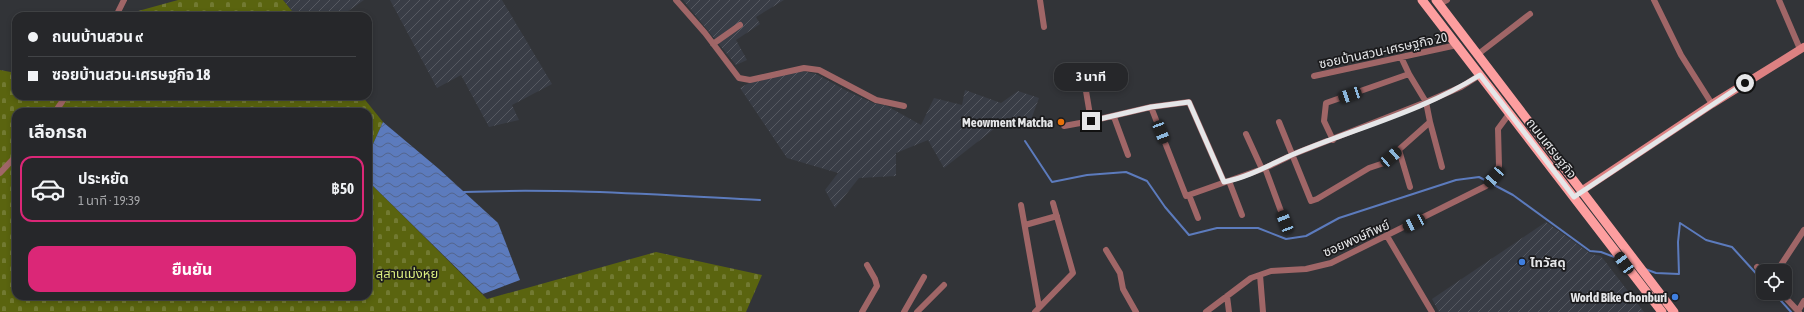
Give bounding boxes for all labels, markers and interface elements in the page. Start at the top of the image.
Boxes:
text: ถนนบ้านสวน ๙ [52,28,143,45]
street label: ซอยบ้านสวน-เศรษฐกิจ 20 [1318,30,1449,71]
callout: 3 นาที [1054,63,1128,91]
text: ซอยบ้านสวน-เศรษฐกิจ 18 [52,66,210,83]
text: 3 นาที [1076,69,1106,84]
route start [1736,74,1754,92]
car [1337,85,1363,105]
route end [1082,112,1100,130]
place label: Meowment Matcha [962,115,1053,130]
street label: ถนนเศรษฐกิจ [1523,115,1580,181]
marker: Meowment Matcha [1056,117,1066,127]
car [1151,119,1171,145]
text: เลือกรถ [28,121,87,142]
car [1378,145,1404,169]
car [1482,164,1506,190]
text: ประหยัด [78,170,129,187]
icon: car [30,171,66,207]
text: ฿50 [331,180,354,197]
text: 1 นาที · 19:39 [78,193,140,208]
car [1275,209,1295,235]
car [1401,212,1427,234]
street label: ซอยพงษ์ทิพย์ [1321,217,1392,260]
button: ยืนยัน [28,246,356,292]
car [1612,250,1636,276]
place label: ไทวัสดุ [1530,255,1566,270]
marker: ไทวัสดุ [1517,257,1527,267]
map controls [1756,264,1792,300]
button: locate [1756,264,1792,300]
park label: สุสานเม่งหุย [376,266,438,281]
place label: World Bike Chonburi [1570,290,1667,305]
marker: World Bike Chonburi [1670,292,1680,302]

